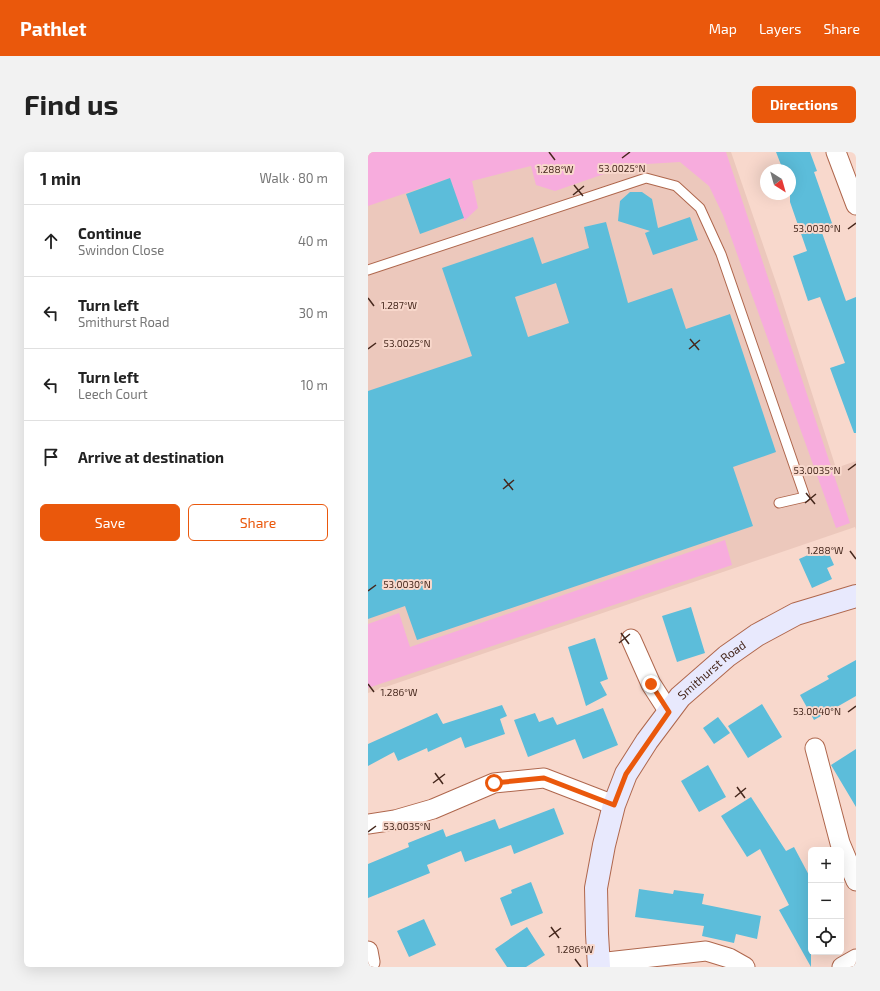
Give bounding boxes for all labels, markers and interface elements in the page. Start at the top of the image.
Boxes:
text: Pathlet [20,17,86,40]
text: Map [709,20,737,37]
text: Layers [759,20,801,37]
text: Share [823,20,860,37]
button: Directions [752,86,856,123]
text: Find us [24,87,118,121]
text: 53.0025°N [599,162,645,174]
text: 1.288°W [536,163,574,175]
north arrow [760,164,796,200]
text: 1 min [40,168,81,188]
text: Walk · 80 m [259,170,328,186]
text: 53.0030°N [793,222,841,234]
text: Continue [78,224,141,242]
icon: ahead [40,230,62,252]
text: 40 m [298,233,328,249]
text: Swindon Close [78,242,164,258]
text: Turn left [78,296,139,314]
text: 1.287°W [381,299,418,311]
icon: left [40,302,62,324]
text: 30 m [299,305,328,321]
text: Smithurst Road [78,314,169,330]
text: 53.0025°N [384,337,430,349]
text: Turn left [78,368,139,386]
icon: left [40,374,62,396]
text: 10 m [301,377,328,393]
text: Leech Court [78,386,148,402]
icon: arrive [40,446,62,468]
text: Arrive at destination [78,448,224,466]
text: 53.0035°N [794,464,840,476]
button: Save [40,504,180,541]
button: Share [188,504,328,541]
text: 1.288°W [806,544,844,556]
text: 53.0030°N [383,578,431,590]
street label: Smithurst Road [674,637,748,702]
route end [642,675,660,693]
text: 1.286°W [381,686,418,698]
text: 53.0040°N [793,705,841,717]
route start [485,774,503,792]
text: 53.0035°N [384,820,430,832]
map controls [808,847,844,955]
button: + [808,847,844,883]
button: − [808,883,844,919]
button: locate [808,919,844,955]
text: 1.286°W [557,943,594,955]

